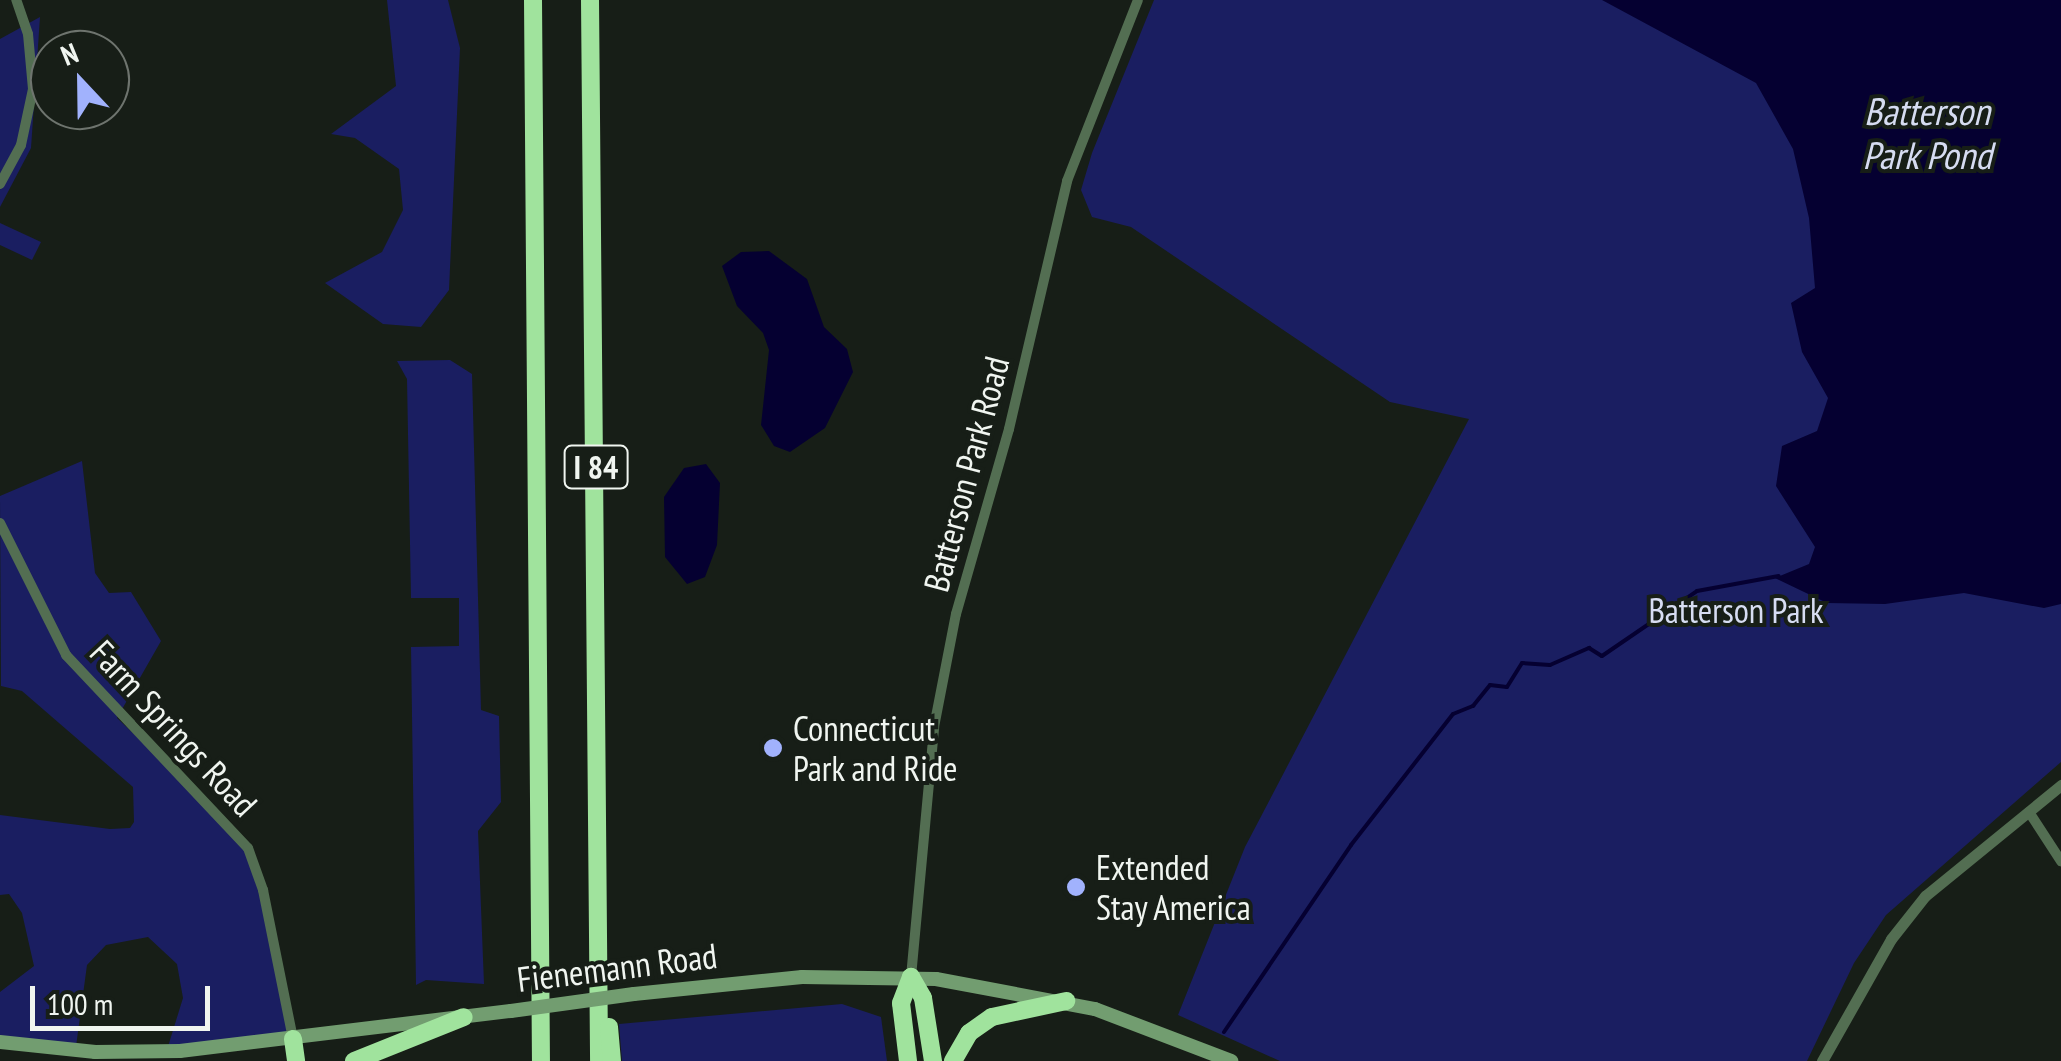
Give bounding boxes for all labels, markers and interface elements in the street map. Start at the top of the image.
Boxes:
north arrow [30,30,130,130]
text: N [55,34,83,74]
water label: Batterson Park Pond [1862,88,1992,178]
street label: Batterson Park Road [914,352,1018,596]
road number: I 84 [564,440,628,494]
park label: Batterson Park [1648,589,1824,631]
street label: Farm Springs Road [82,631,266,825]
place label: Connecticut Park and Ride [793,707,958,789]
marker: Connecticut Park and Ride [762,737,784,759]
place label: Extended Stay America [1096,846,1253,928]
marker: Extended Stay America [1065,876,1087,898]
street label: Fienemann Road [515,934,719,1000]
scale bar [35,966,215,1028]
text: 100 m [47,984,113,1023]

